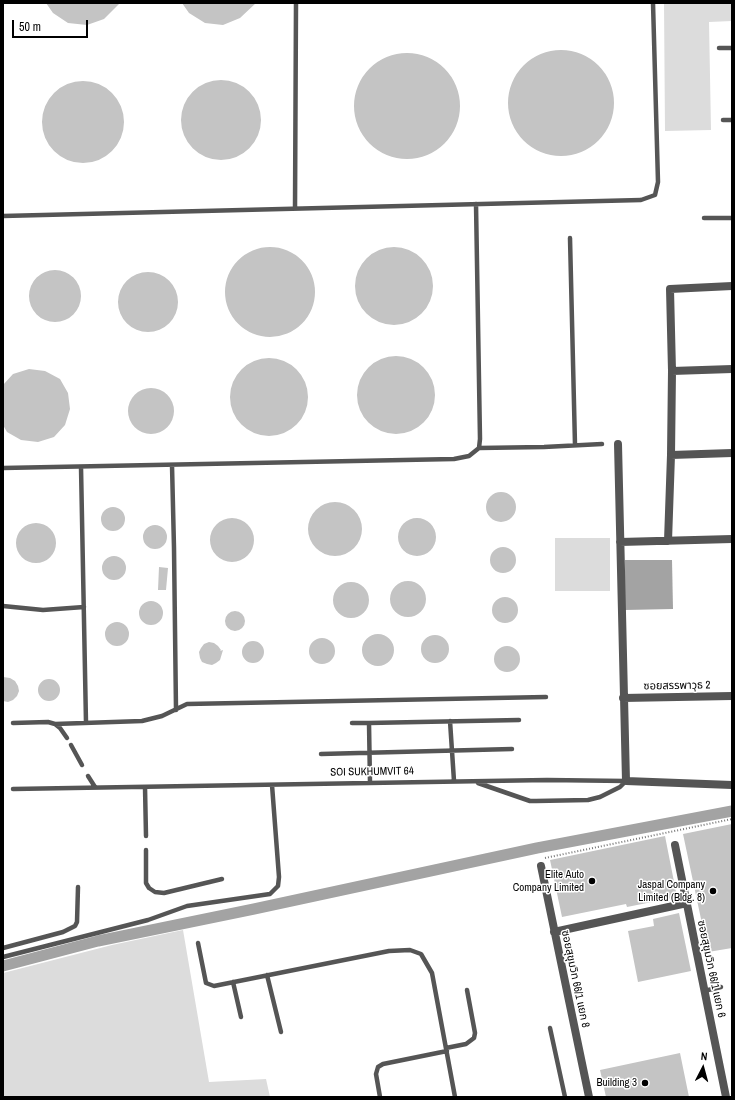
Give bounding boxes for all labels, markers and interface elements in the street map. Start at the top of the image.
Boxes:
scale bar [14,12,90,38]
text: 50 m [19,19,41,35]
street label: ซอยสรรพาวุธ 2 [643,679,711,693]
street label: SOI SUKHUMVIT 64 [330,765,414,779]
place label: Elite Auto Company Limited [513,868,584,894]
marker: Elite Auto Company Limited [587,876,597,886]
place label: Jaspal Company Limited (Bldg. 8) [638,878,705,904]
marker: Jaspal Company Limited (Bldg. 8) [708,886,718,896]
street label: ซอยสุขุมวิท 66/1 แยก 6 [694,919,728,1019]
street label: ซอยสุขุมวิท 66/1 แยก 8 [558,929,592,1029]
north arrow [683,1048,723,1088]
text: N [700,1049,708,1063]
place label: Building 3 [596,1076,637,1090]
marker: Building 3 [640,1078,650,1088]

